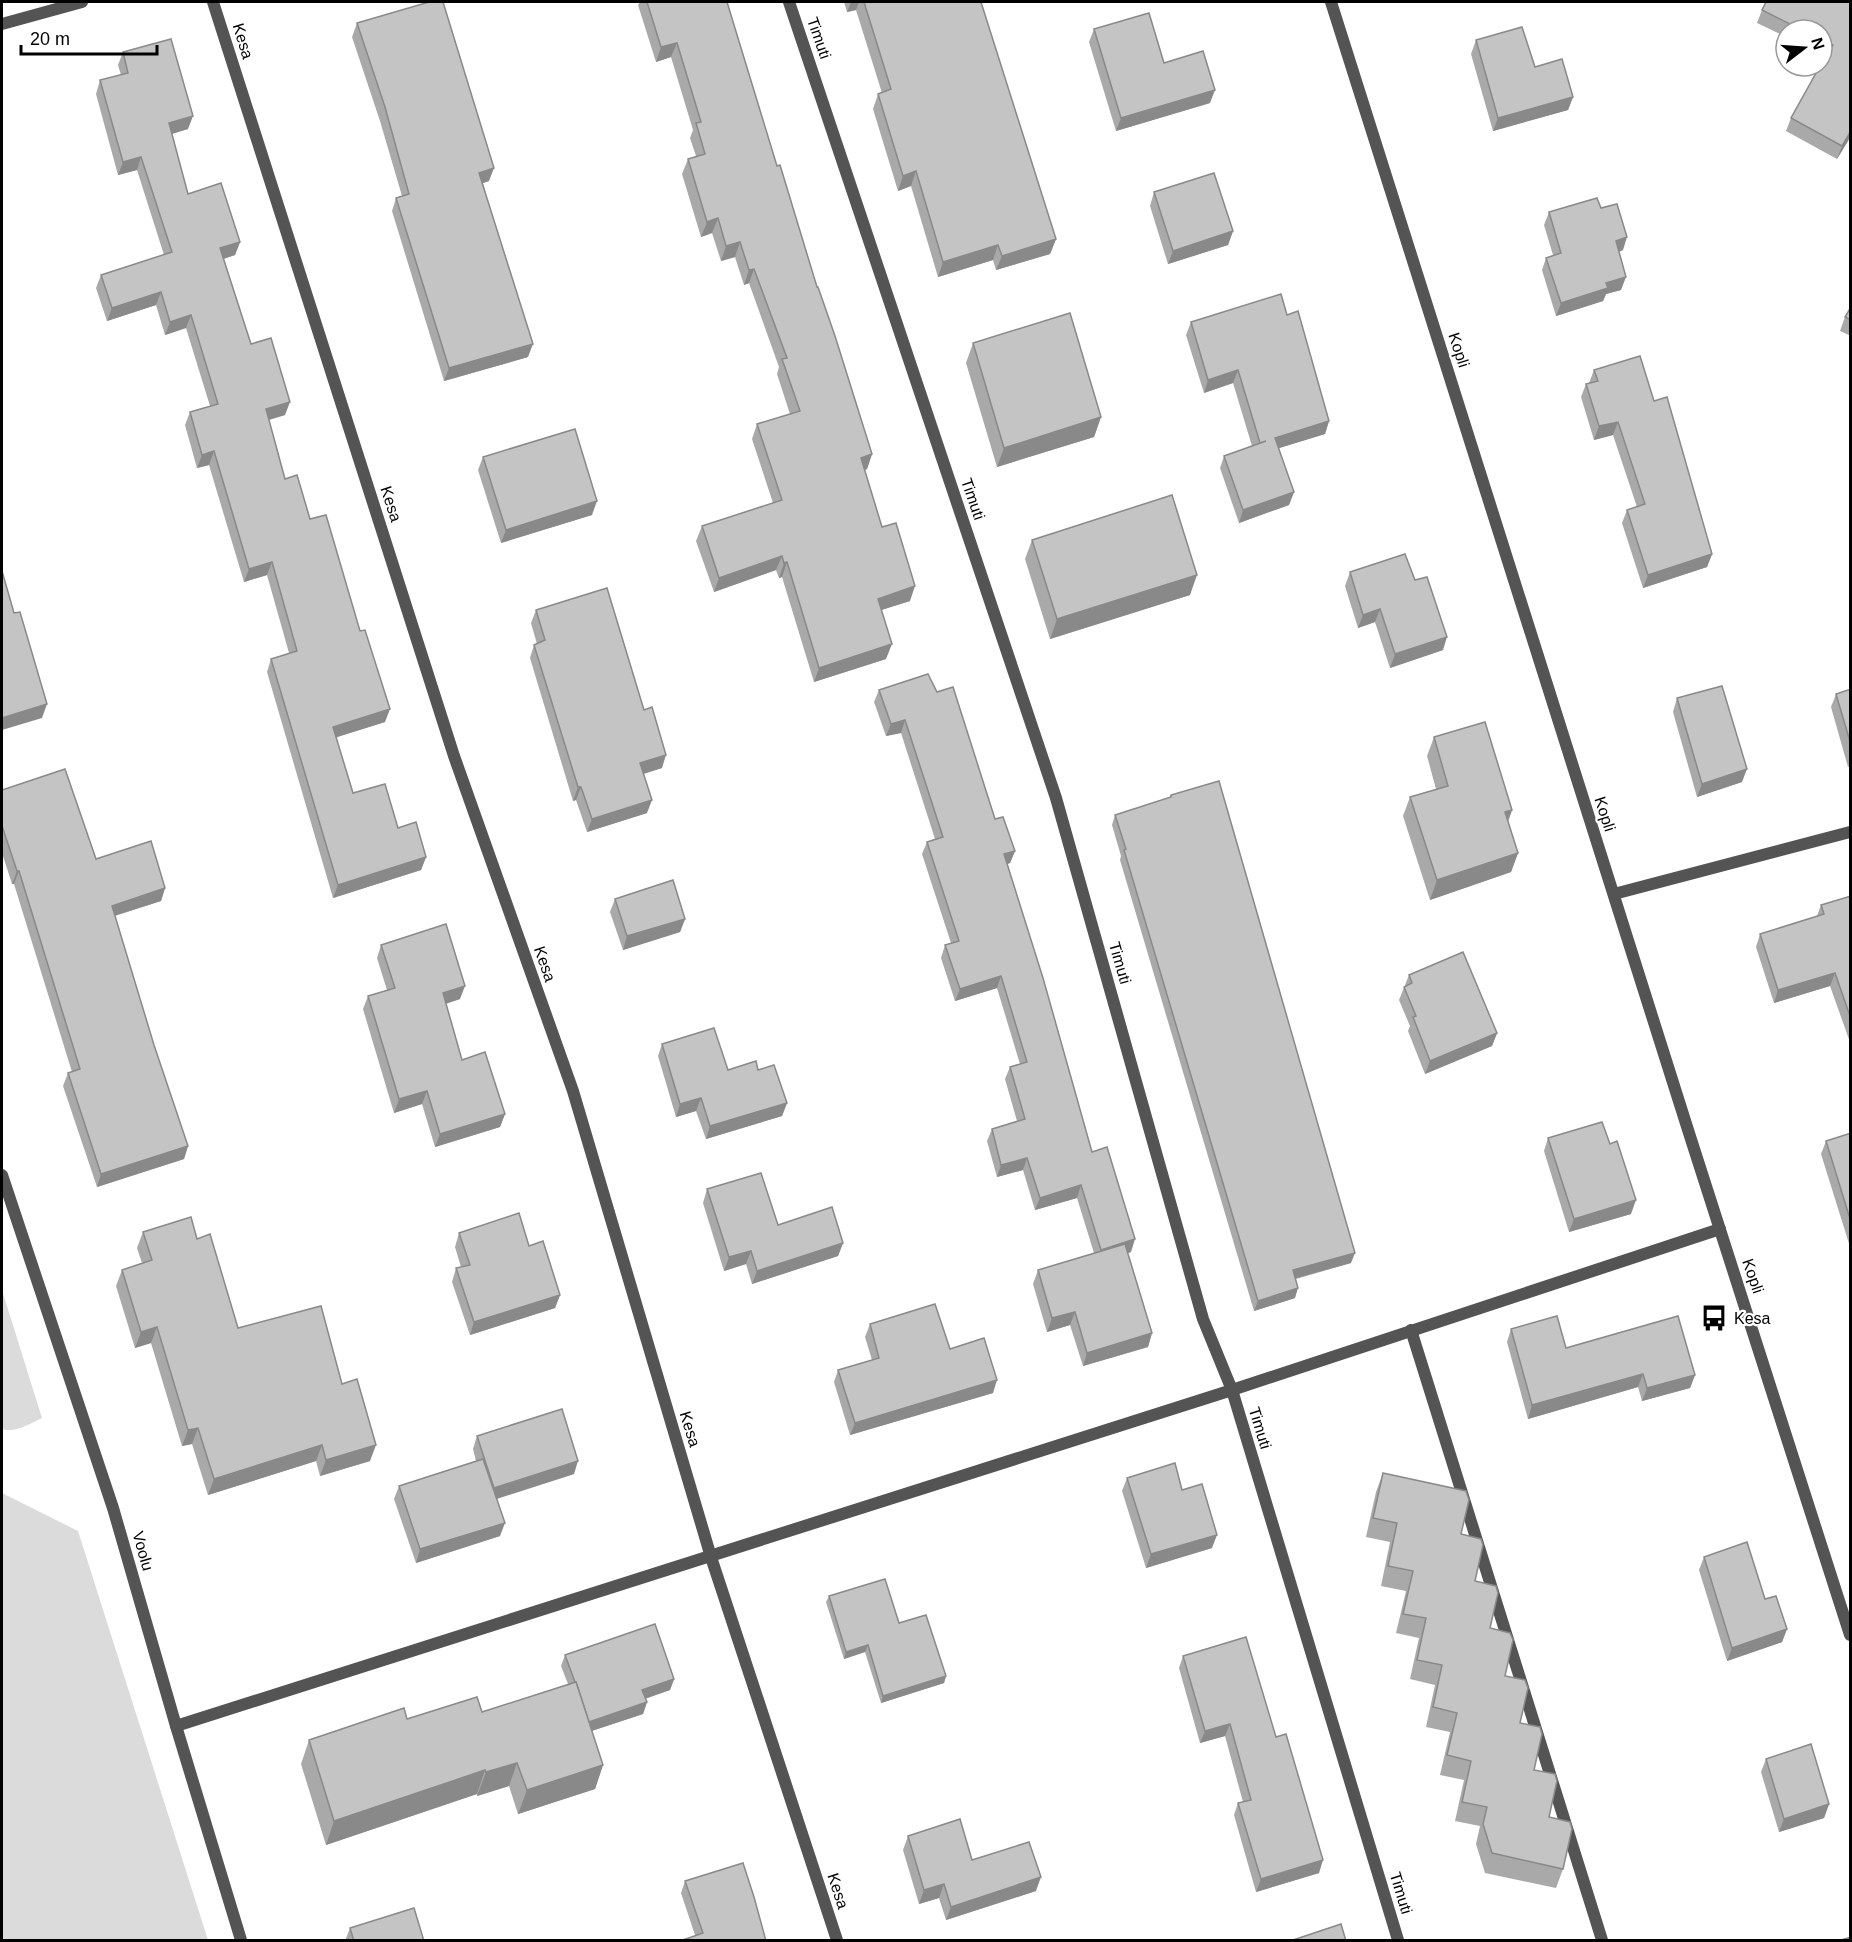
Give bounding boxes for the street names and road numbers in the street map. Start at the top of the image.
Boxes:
street label: Timuti [804,15,834,61]
street label: Kesa [230,21,256,61]
street label: Kopli [1445,330,1473,370]
street label: Timuti [958,476,988,522]
street label: Kesa [377,484,405,524]
street label: Kopli [1591,794,1619,834]
street label: Timuti [1106,940,1134,986]
street label: Kesa [531,944,559,984]
street label: Kopli [1739,1256,1767,1296]
street label: Timuti [1246,1405,1274,1451]
street label: Kesa [677,1409,703,1449]
street label: Voolu [129,1529,157,1573]
street label: Timuti [1387,1870,1415,1916]
street label: Kesa [824,1871,852,1911]

